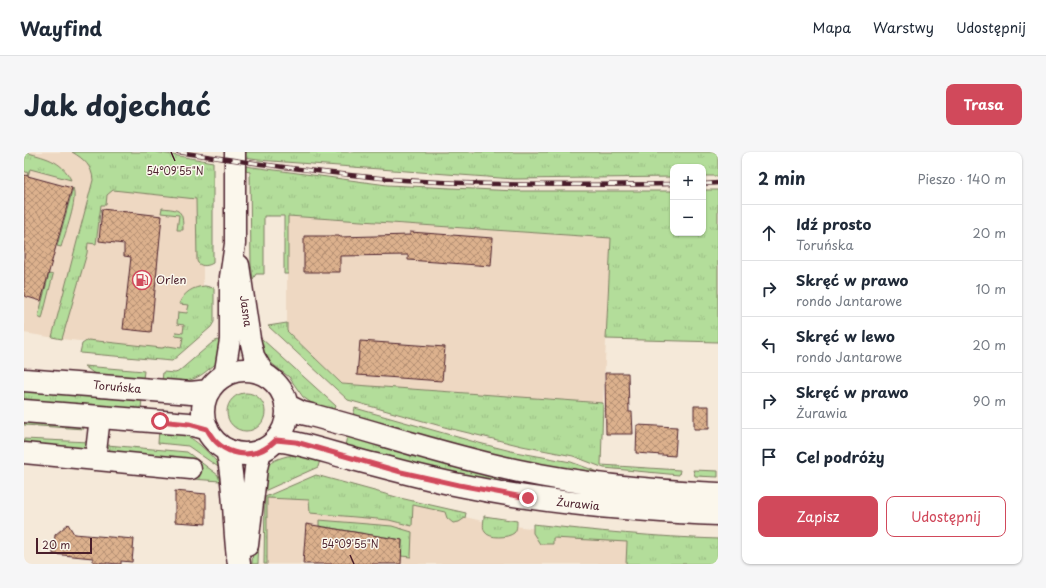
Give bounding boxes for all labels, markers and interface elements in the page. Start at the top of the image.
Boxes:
text: Wayfind [20,14,102,42]
text: Mapa [813,17,851,38]
text: Warstwy [873,17,934,38]
text: Udostępnij [956,17,1026,38]
text: Jak dojechać [24,83,211,126]
button: Trasa [946,84,1022,125]
text: 54°09'55"N [146,163,204,178]
map controls [670,164,706,236]
button: + [670,164,706,200]
text: 2 min [758,165,805,191]
text: Pieszo · 140 m [918,169,1006,188]
button: − [670,200,706,236]
text: Idź prosto [796,212,871,235]
icon: ahead [758,222,780,244]
text: 20 m [972,223,1006,242]
text: Toruńska [796,235,853,254]
text: Skręć w prawo [796,268,909,291]
fuel station icon: Orlen [131,269,153,291]
place label: Orlen [156,271,187,288]
icon: right [758,278,780,300]
text: 10 m [976,279,1006,298]
text: rondo Jantarowe [796,291,902,310]
street label: Jasna [236,294,257,328]
text: Skręć w lewo [796,324,895,347]
icon: left [758,334,780,356]
text: 20 m [972,335,1006,354]
text: rondo Jantarowe [796,347,902,366]
street label: Toruńska [92,376,142,397]
text: Skręć w prawo [796,380,909,403]
icon: right [758,390,780,412]
text: 90 m [973,391,1006,410]
text: Żurawia [796,403,847,422]
route start [151,412,169,430]
text: Cel podróży [796,445,884,468]
icon: arrive [758,446,780,468]
route end [519,489,537,507]
street label: Żurawia [556,493,601,514]
button: Zapisz [758,496,878,537]
button: Udostępnij [886,496,1006,537]
scale bar [36,536,92,555]
text: 20 m [42,536,70,553]
text: 54°09'55"N [321,536,379,551]

